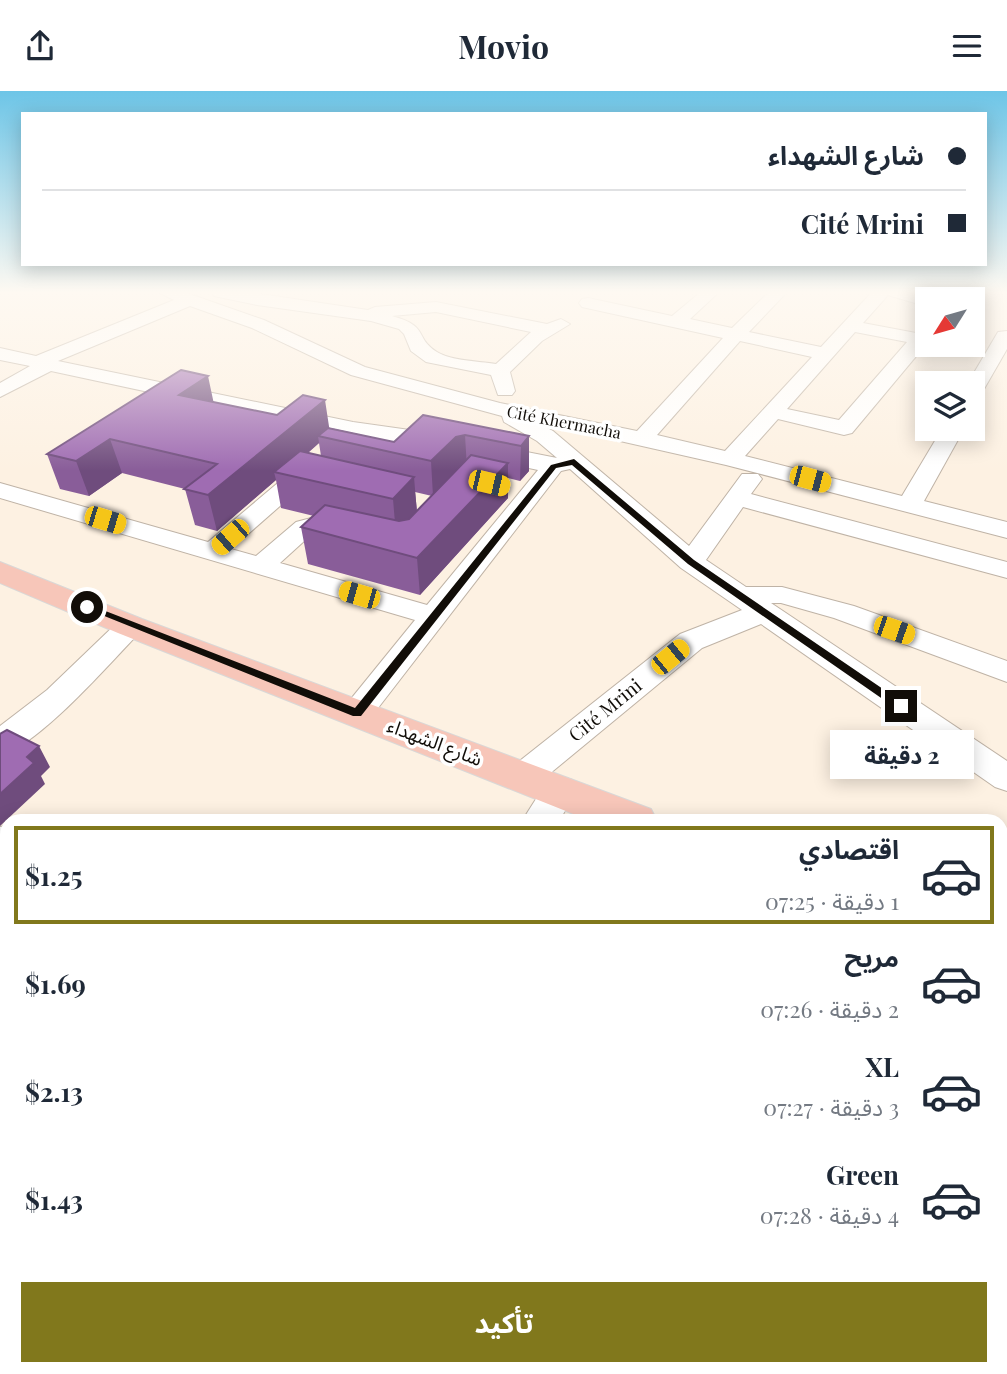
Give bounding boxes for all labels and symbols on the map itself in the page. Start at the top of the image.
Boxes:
north arrow [915,287,985,357]
street label: Cité Khermacha [505,400,623,443]
car [787,463,834,495]
car [467,468,512,498]
car [82,504,129,536]
car [208,515,253,559]
car [336,579,383,611]
route start [71,591,103,623]
car [871,613,918,647]
car [648,636,693,678]
street label: Cité Mrini [562,671,647,747]
route end [885,690,917,722]
street label: شارع الشهداء [384,711,486,773]
callout: 2 دقيقة [829,731,973,779]

